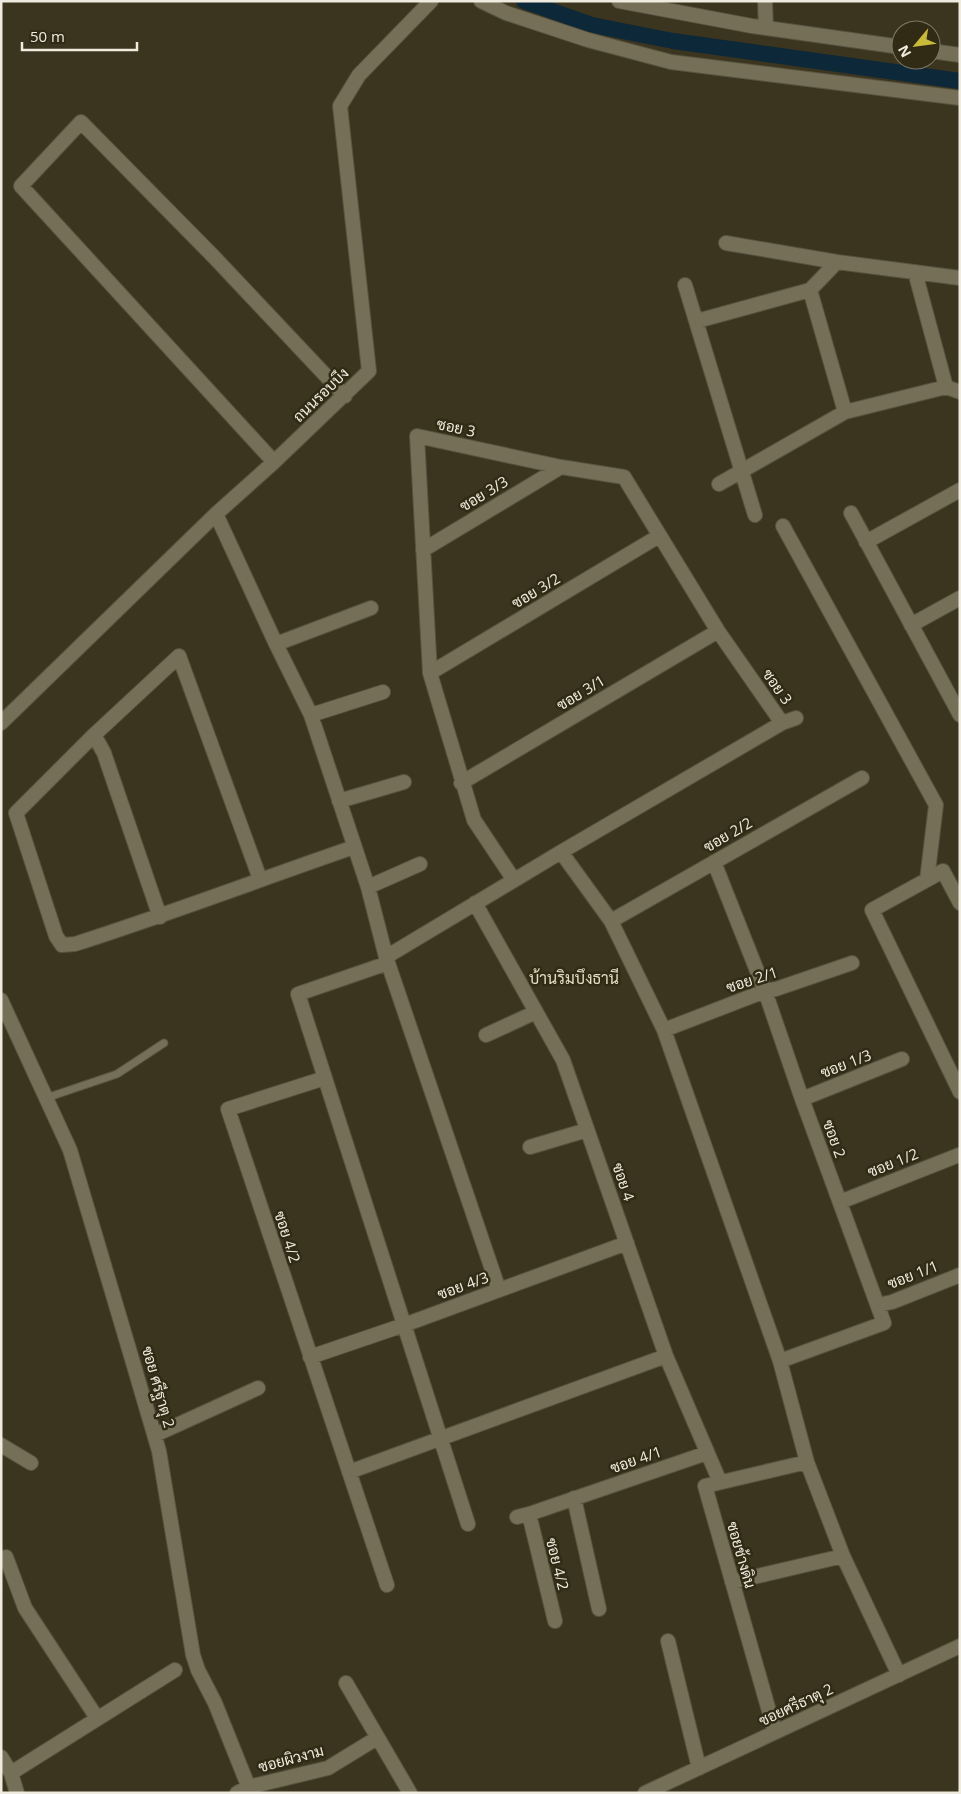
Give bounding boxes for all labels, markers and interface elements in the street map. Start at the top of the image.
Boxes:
scale bar [22,20,138,52]
north arrow [891,20,941,70]
text: 50 m [30,26,65,46]
text: N [893,42,915,61]
street label: ถนนรอบบึง [288,363,352,426]
street label: ซอย 3 [435,413,477,441]
street label: ซอย 3/3 [456,471,511,515]
street label: ซอย 3/2 [508,568,563,612]
street label: ซอย 3 [758,665,797,708]
street label: ซอย 3/1 [553,670,608,714]
street label: ซอย 2/2 [699,812,756,856]
street label: ซอย 2/1 [723,961,780,997]
district label: บ้านริมบึงธานี [529,967,619,989]
street label: ซอย 1/3 [817,1044,874,1082]
street label: ซอย 2 [819,1117,851,1160]
street label: ซอย 1/2 [864,1143,921,1181]
street label: ซอย 4 [608,1160,640,1204]
street label: ซอย 4/2 [270,1208,306,1265]
street label: ซอย 1/1 [884,1255,941,1293]
street label: ซอย 4/3 [434,1267,491,1304]
street label: ซอย ศรีฐาตุ 2 [136,1344,180,1430]
street label: ซอย 4/1 [607,1441,664,1477]
street label: ซอยช้างดิน [723,1519,761,1590]
street label: ซอย 4/2 [542,1536,574,1592]
street label: ซอยศรีธาตุ 2 [755,1678,837,1732]
street label: ซอยผิวงาม [256,1740,326,1776]

